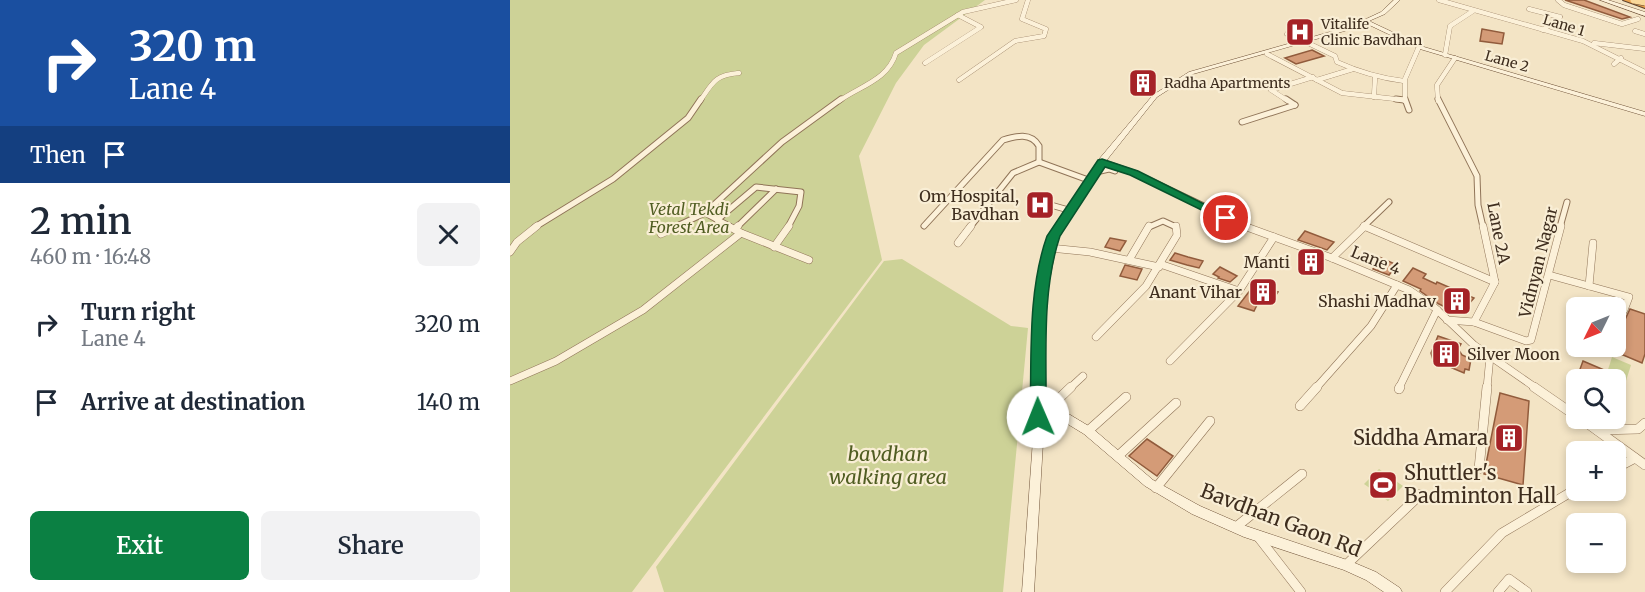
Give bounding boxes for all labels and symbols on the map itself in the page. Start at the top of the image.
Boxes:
street label: Lane 1 [1541,10,1587,40]
place label: Vitalife Clinic Bavdhan [1320,15,1422,49]
hospital icon: Vitalife Clinic Bavdhan [1284,16,1316,48]
street label: Lane 2 [1483,46,1531,76]
building icon: Radha Apartments [1127,67,1159,99]
place label: Radha Apartments [1164,74,1291,92]
place label: Om Hospital, Bavdhan [919,186,1019,224]
hospital icon: Om Hospital, Bavdhan [1024,189,1056,221]
pin [1200,192,1251,243]
park label: Vetal Tekdi Forest Area [648,199,729,237]
street label: Lane 2A [1483,200,1515,266]
street label: Vidnyan Nagar [1514,204,1561,321]
street label: Lane 4 [1348,241,1404,279]
building icon: Manti [1295,246,1327,278]
place label: Manti [1244,252,1290,272]
building icon: Anant Vihar [1247,276,1279,308]
place label: Anant Vihar [1148,282,1242,302]
building icon: Shashi Madhav [1441,285,1473,317]
place label: Shashi Madhav [1318,291,1437,311]
north arrow [1566,297,1626,357]
building icon: Silver Moon [1430,338,1462,370]
place label: Silver Moon [1467,344,1560,364]
position arrow [1006,385,1070,449]
building icon: Siddha Amara [1493,422,1525,454]
place label: Siddha Amara [1353,425,1488,450]
park label: bavdhan walking area [829,441,947,489]
place label: Shuttler's Badminton Hall [1404,460,1556,508]
sports icon: Shuttler's Badminton Hall [1367,469,1399,501]
street label: Bavdhan Gaon Rd [1197,477,1365,562]

